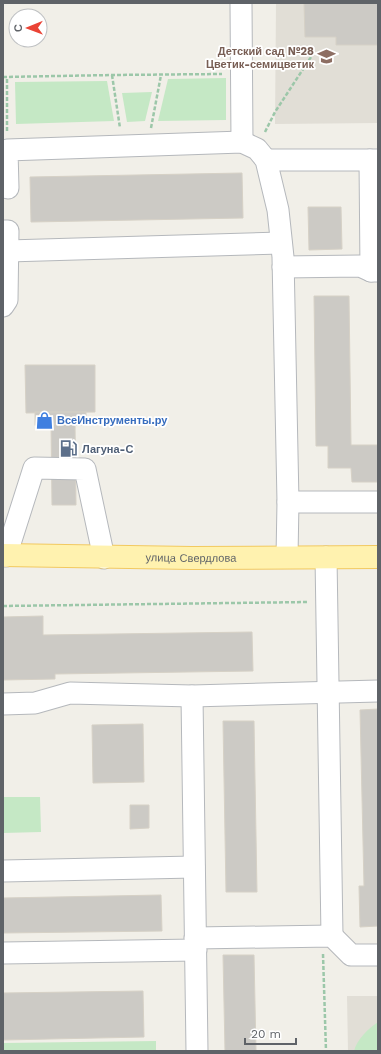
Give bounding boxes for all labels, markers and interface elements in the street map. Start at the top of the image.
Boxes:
north arrow [8,8,48,48]
text: С [12,24,25,32]
place label: Детский сад №28 Цветик-семицветик [206,45,314,71]
school or university icon: Детский сад №28 Цветик-семицветик [317,47,337,67]
shop icon: ВсеИнструменты.ру [34,410,54,430]
place label: ВсеИнструменты.ру [57,414,168,427]
fuel station icon: Лагуна-С [59,439,79,459]
place label: Лагуна-С [82,443,133,456]
street label: улица Свердлова [146,551,237,565]
scale bar [245,1020,296,1046]
text: 20 m [251,1027,281,1041]

